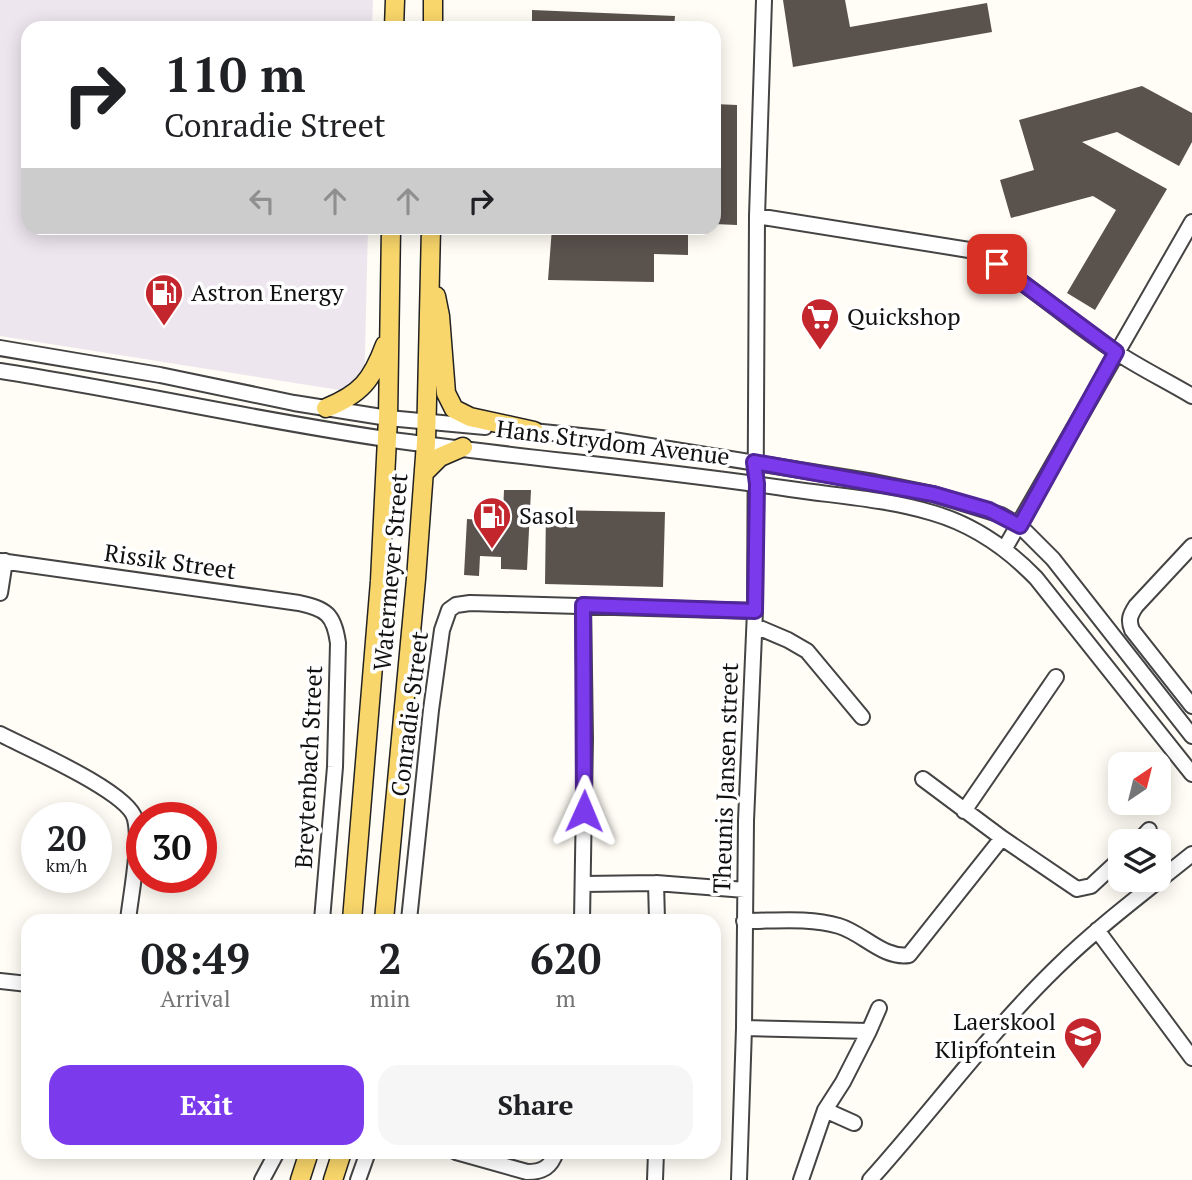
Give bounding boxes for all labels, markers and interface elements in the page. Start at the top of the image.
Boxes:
text: 110 m [164,41,306,106]
icon: right [49,49,140,140]
text: Conradie Street [164,104,386,146]
icon: left [243,182,281,220]
icon: ahead [316,182,354,220]
icon: ahead [389,182,427,220]
icon: right [462,182,500,220]
pin [967,234,1027,294]
icon: arrive [978,245,1016,283]
fuel station icon: Astron Energy [143,272,185,327]
place label: Astron Energy [191,276,344,308]
supermarket icon: Quickshop [799,296,841,351]
place label: Quickshop [847,300,961,332]
street label: Hans Strydom Avenue [495,412,732,472]
street label: Watermeyer Street [365,472,415,672]
fuel station icon: Sasol [471,495,513,550]
place label: Sasol [519,499,575,531]
street label: Rissik Street [102,536,238,586]
street label: Conradie Street [383,629,435,798]
street label: Theunis Jansen street [705,662,745,894]
street label: Breytenbach Street [287,664,329,869]
north arrow [1108,752,1171,816]
map controls [1108,752,1171,892]
position arrow [547,774,621,848]
speed limit sign: 30 [126,802,217,893]
text: 20 [47,815,86,861]
button: layers [1108,829,1171,892]
text: km/h [46,853,87,877]
text: 08:49 [141,930,250,986]
text: 2 [378,930,402,986]
text: 620 [530,930,601,986]
text: Arrival [160,983,231,1014]
text: min [370,983,410,1014]
text: m [556,983,576,1014]
place label: Laerskool Klipfontein [935,1005,1056,1065]
school or university icon: Laerskool Klipfontein [1062,1015,1104,1070]
button: Exit [49,1065,364,1145]
button: Share [378,1065,693,1145]

